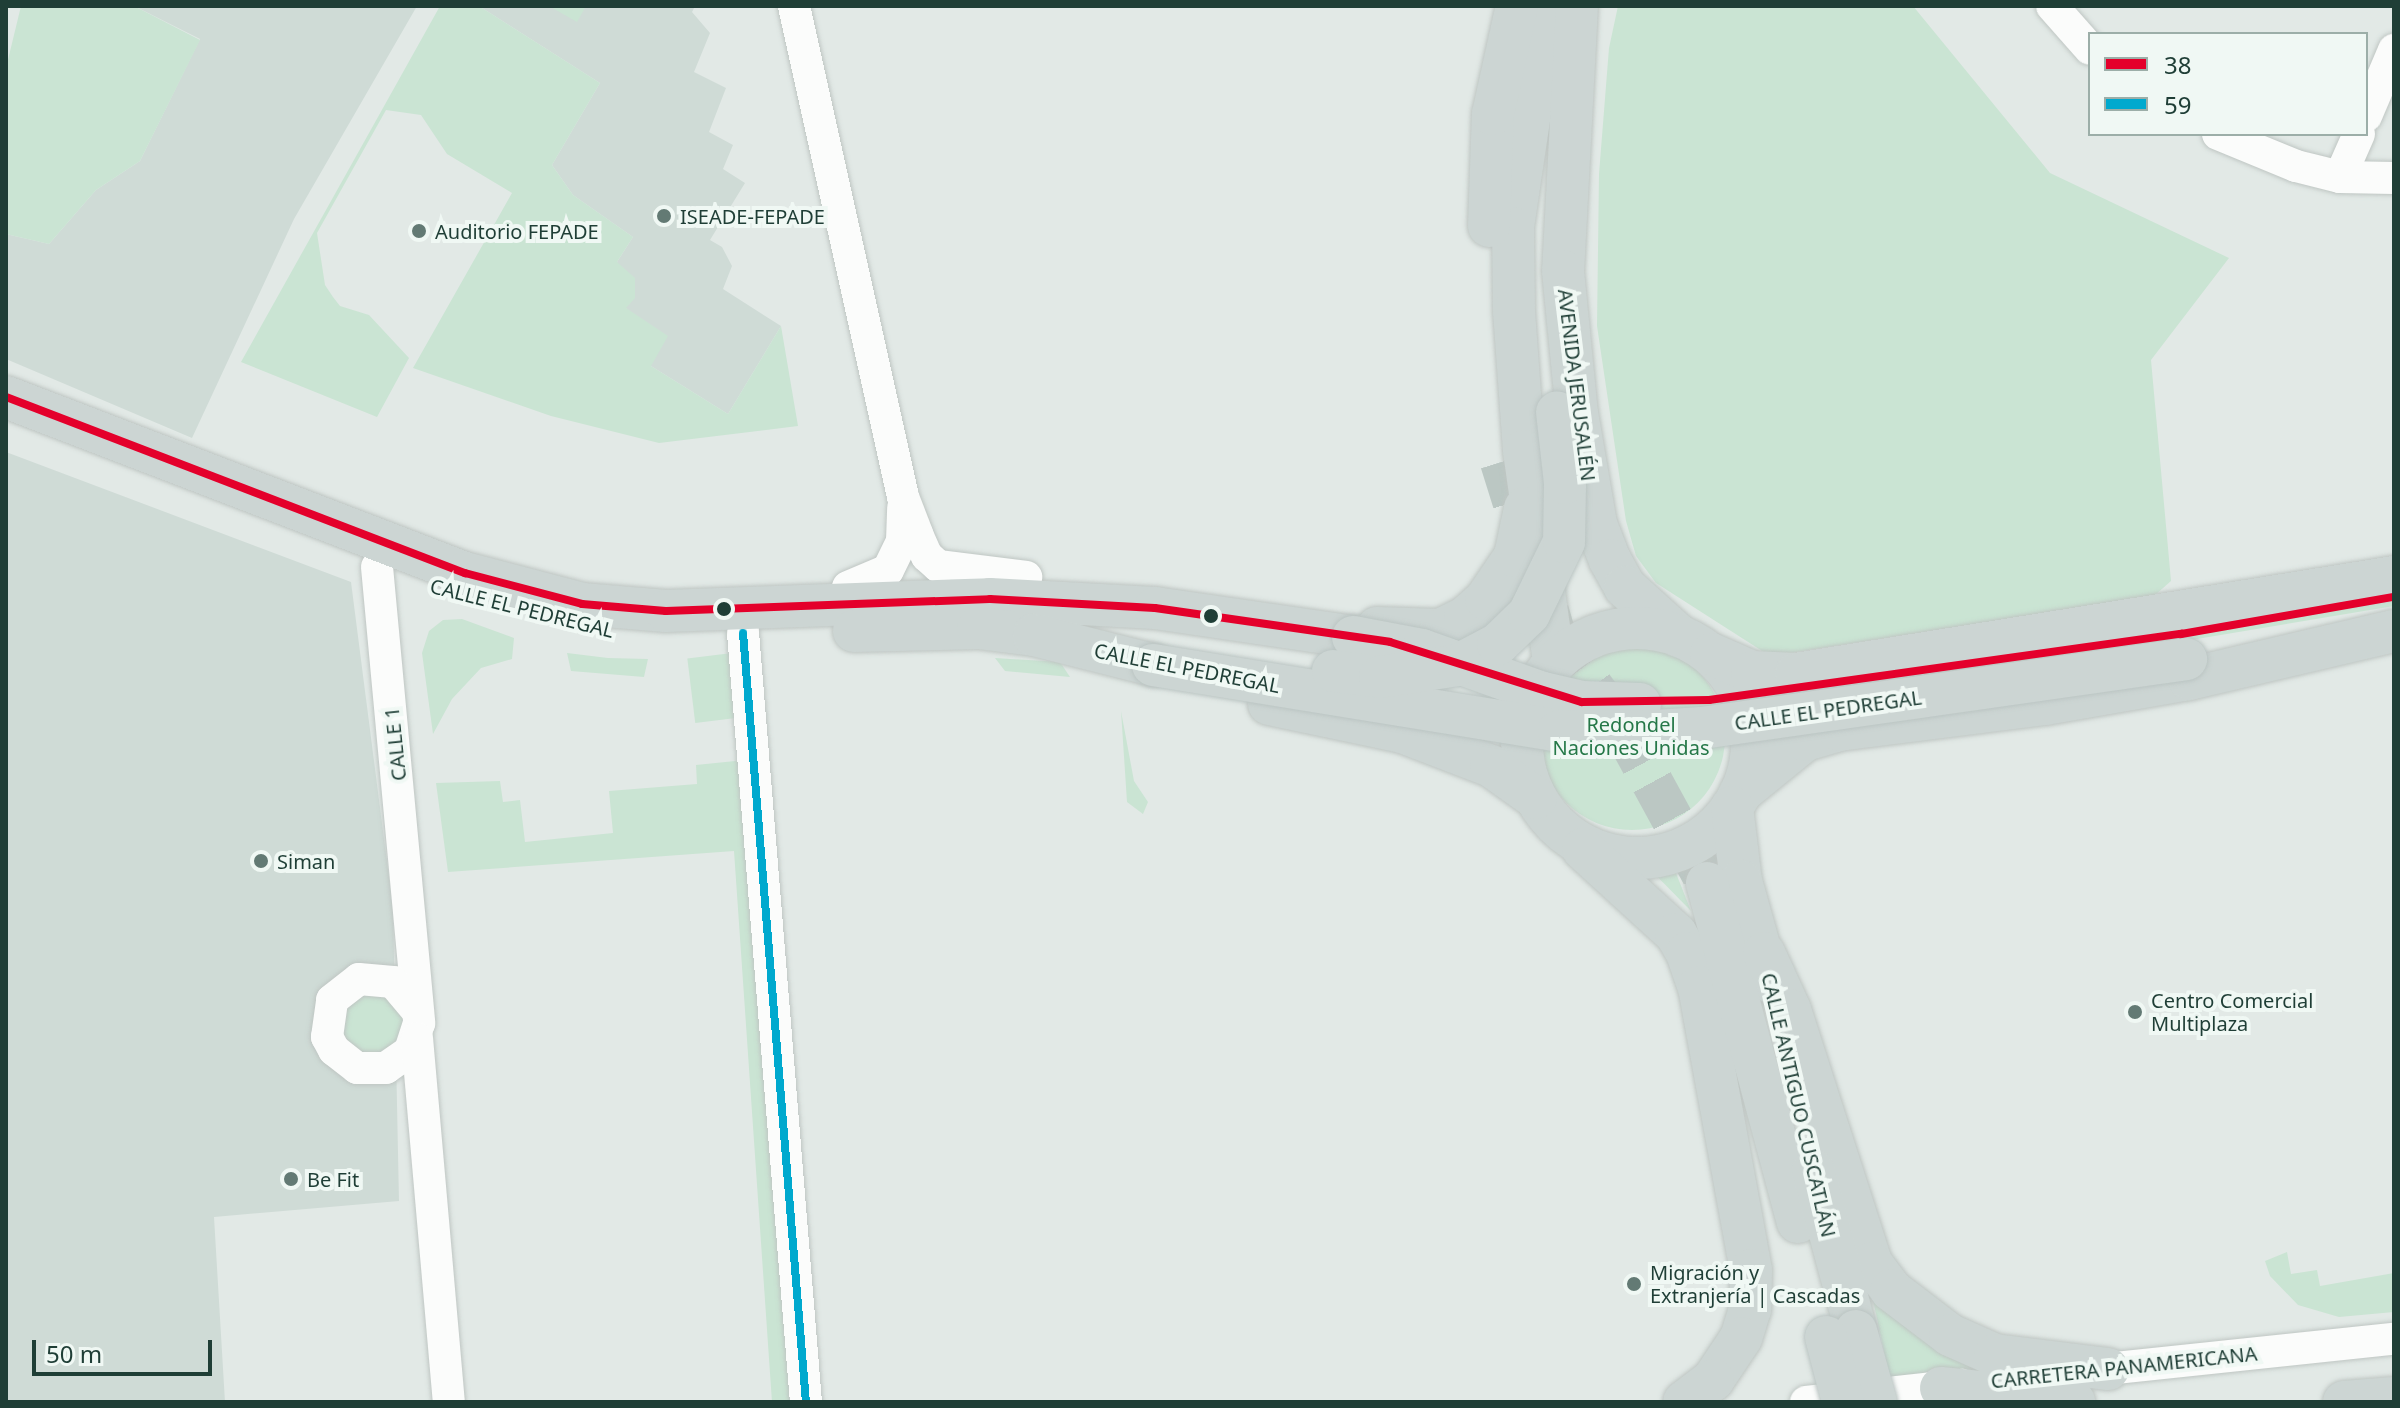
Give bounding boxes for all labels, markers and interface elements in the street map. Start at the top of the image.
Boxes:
legend [2088,32,2368,136]
text: 38 [2164,48,2191,81]
text: 59 [2164,88,2191,121]
place label: ISEADE-FEPADE [680,204,825,228]
marker: ISEADE-FEPADE [655,207,673,225]
place label: Auditorio FEPADE [435,219,599,243]
marker: Auditorio FEPADE [410,222,428,240]
street label: AVENIDA JERUSALÉN [1553,288,1601,482]
street label: CALLE EL PEDREGAL [428,574,616,642]
unlabelled marker [716,601,732,617]
unlabelled marker [1203,608,1219,624]
street label: CALLE EL PEDREGAL [1092,638,1282,698]
street label: CALLE EL PEDREGAL [1733,685,1923,735]
street label: CALLE 1 [379,706,411,782]
park label: Redondel Naciones Unidas [1553,713,1709,760]
place label: Siman [277,849,335,873]
marker: Siman [252,852,270,870]
street label: CALLE ANTIGUO CUSCATLÁN [1757,971,1841,1239]
place label: Centro Comercial Multiplaza [2151,988,2313,1035]
marker: Centro Comercial Multiplaza [2126,1003,2144,1021]
place label: Be Fit [307,1167,359,1191]
marker: Be Fit [282,1170,300,1188]
place label: Migración y Extranjería | Cascadas [1650,1260,1860,1307]
marker: Migración y Extranjería | Cascadas [1625,1275,1643,1293]
scale bar [36,1324,216,1374]
text: 50 m [46,1337,102,1370]
street label: CARRETERA PANAMERICANA [1990,1341,2258,1393]

